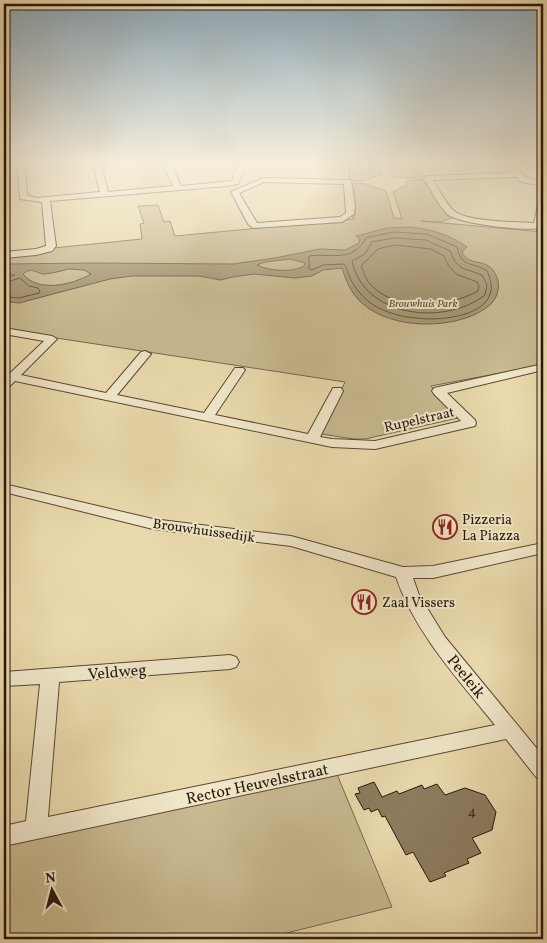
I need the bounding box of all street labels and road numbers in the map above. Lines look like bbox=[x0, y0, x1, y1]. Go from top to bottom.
street label: Rupelstraat bbox=[382, 403, 456, 438]
street label: Brouwhuissedijk bbox=[151, 515, 256, 548]
street label: Peeleik bbox=[441, 651, 490, 704]
street label: Veldweg bbox=[87, 659, 147, 687]
street label: Rector Heuvelsstraat bbox=[184, 759, 331, 811]

